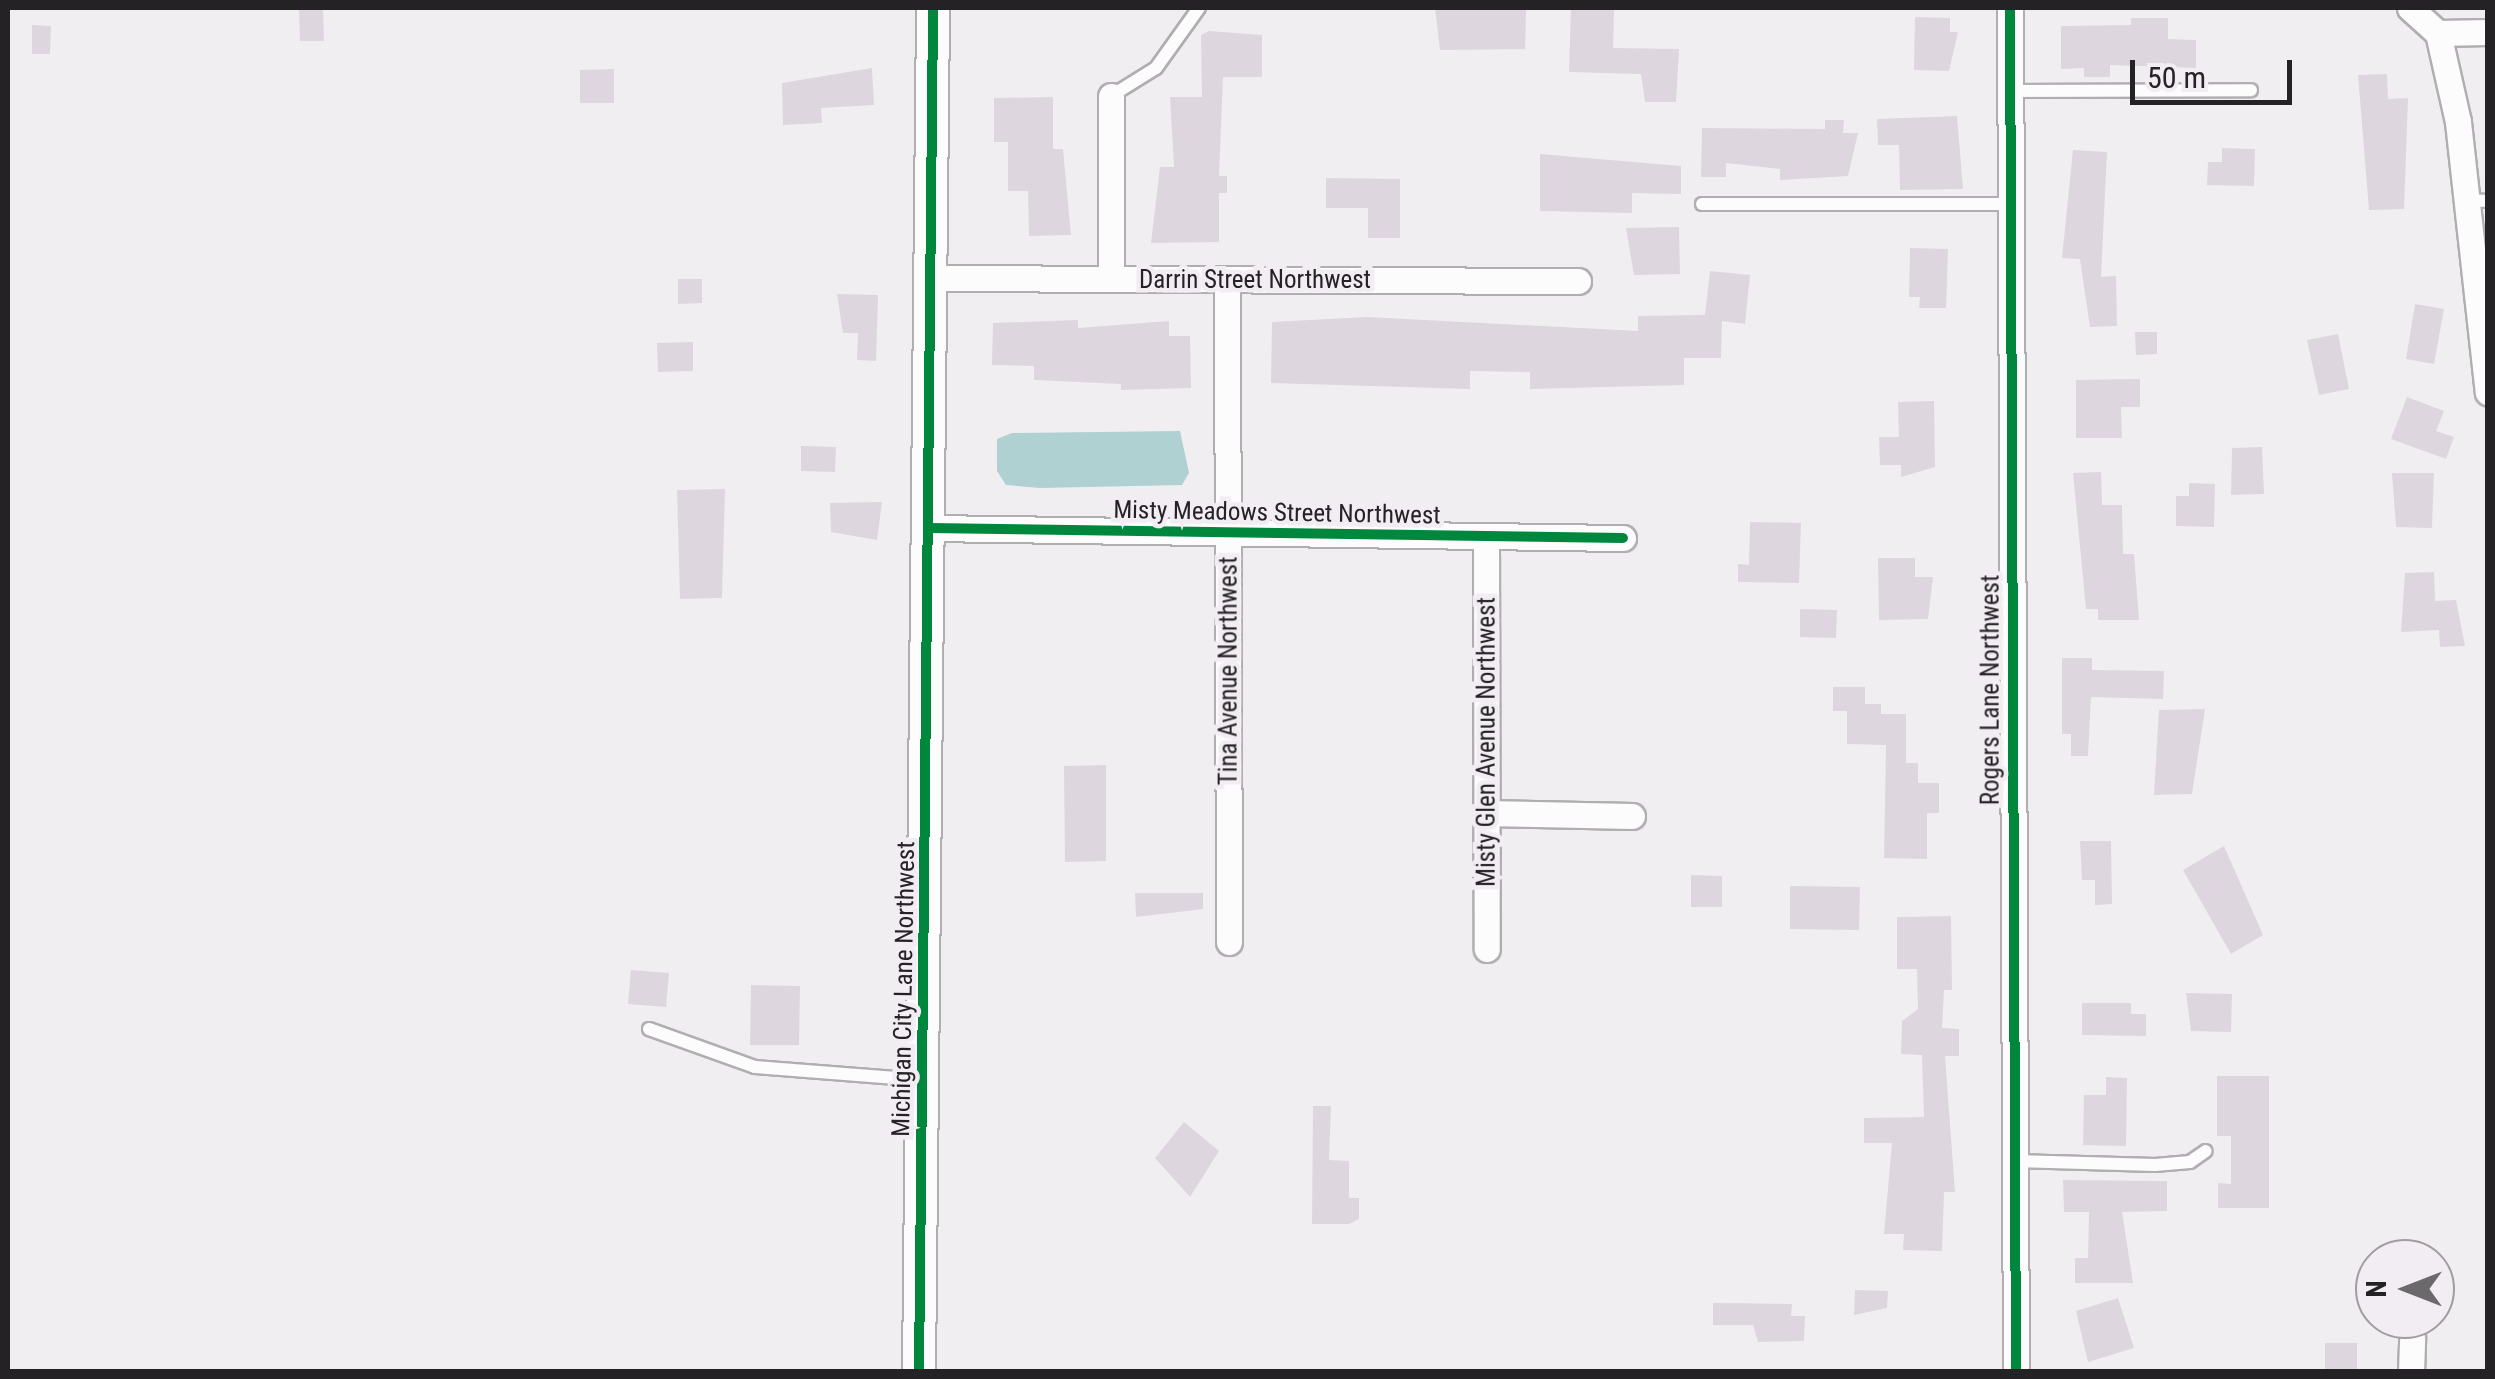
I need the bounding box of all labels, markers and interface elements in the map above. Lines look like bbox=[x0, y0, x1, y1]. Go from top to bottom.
scale bar bbox=[2135, 40, 2298, 102]
text: 50 m bbox=[2147, 60, 2206, 95]
street label: Darrin Street Northwest bbox=[1139, 265, 1371, 295]
street label: Misty Meadows Street Northwest bbox=[1113, 495, 1441, 531]
street label: Tina Avenue Northwest bbox=[1214, 557, 1244, 785]
street label: Rogers Lane Northwest bbox=[1976, 575, 2006, 805]
street label: Misty Glen Avenue Northwest bbox=[1472, 597, 1502, 887]
street label: Michigan City Lane Northwest bbox=[886, 841, 922, 1137]
north arrow bbox=[2355, 1239, 2455, 1339]
text: N bbox=[2360, 1280, 2393, 1298]

